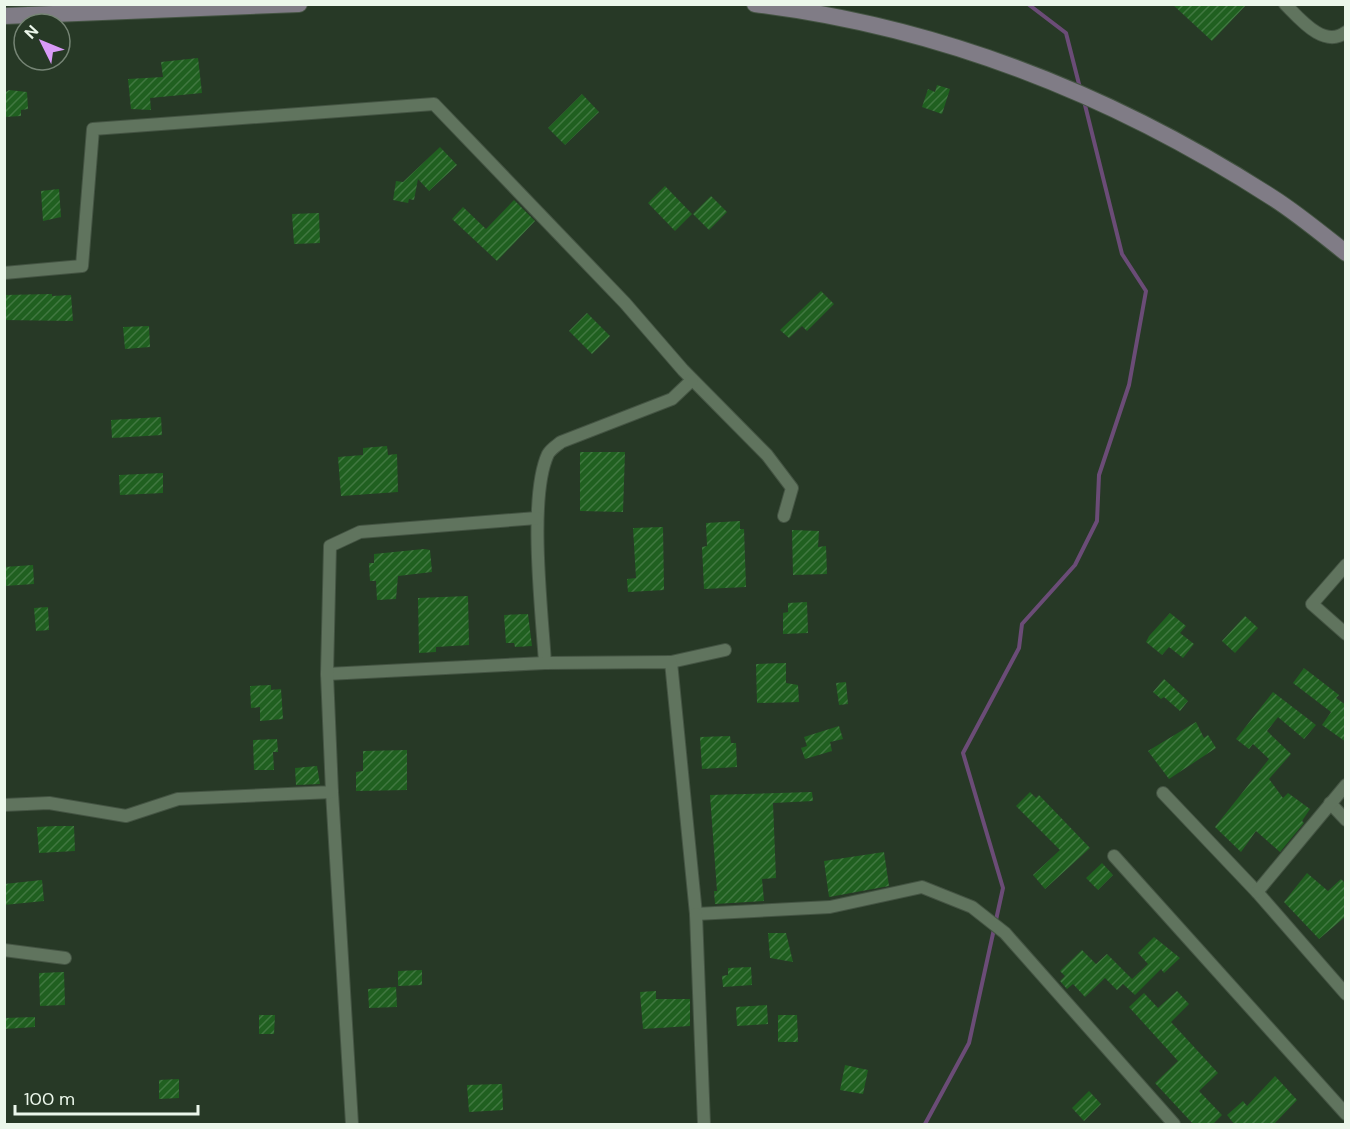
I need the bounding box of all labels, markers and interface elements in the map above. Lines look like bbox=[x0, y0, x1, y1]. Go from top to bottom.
north arrow bbox=[12, 12, 72, 72]
text: N bbox=[20, 21, 43, 44]
scale bar bbox=[15, 1078, 198, 1116]
text: 100 m bbox=[24, 1087, 75, 1111]

